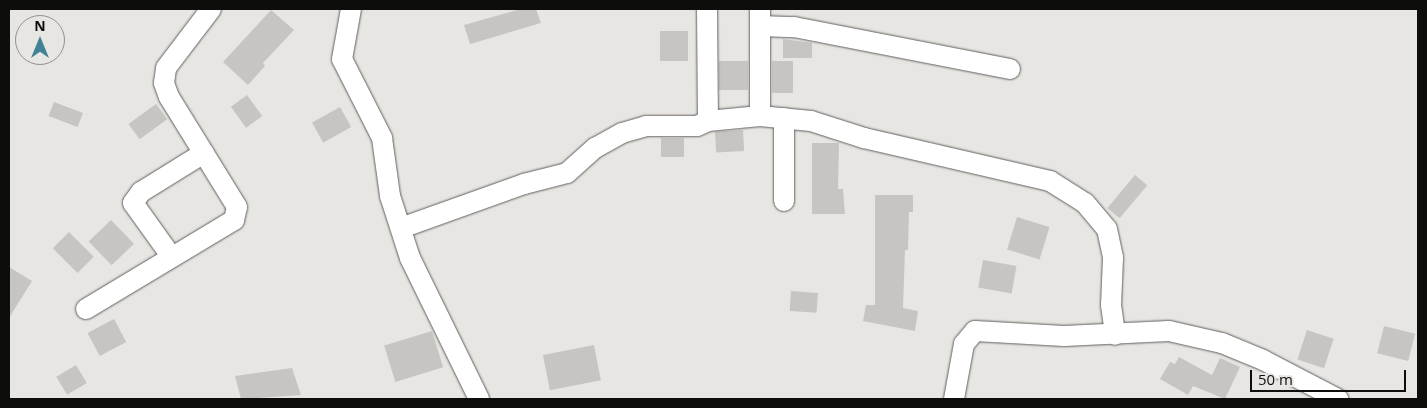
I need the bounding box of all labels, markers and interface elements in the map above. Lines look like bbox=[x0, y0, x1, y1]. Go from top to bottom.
north arrow bbox=[15, 15, 65, 65]
text: N bbox=[34, 16, 46, 35]
scale bar bbox=[1252, 360, 1408, 392]
text: 50 m bbox=[1258, 369, 1293, 389]

